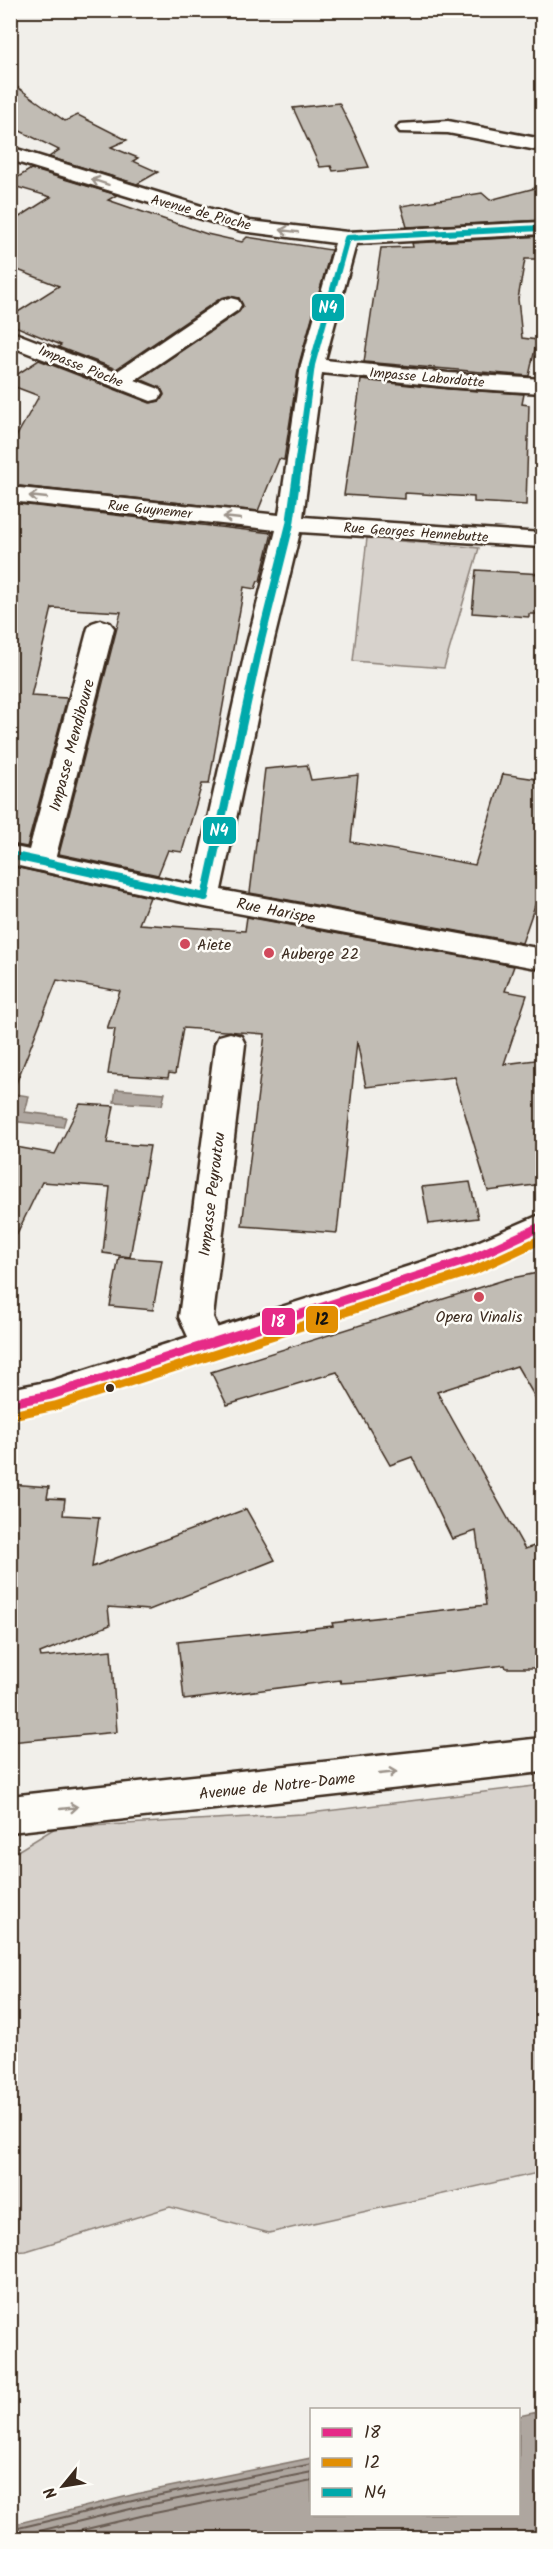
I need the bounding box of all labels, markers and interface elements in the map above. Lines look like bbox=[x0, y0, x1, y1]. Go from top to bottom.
one-way arrow bbox=[91, 176, 110, 187]
street label: Avenue de Pioche bbox=[148, 189, 254, 237]
one-way arrow bbox=[279, 225, 299, 236]
line badge: N4 bbox=[311, 293, 345, 322]
text: N4 bbox=[319, 296, 338, 321]
street label: Impasse Pioche bbox=[35, 340, 127, 394]
street label: Impasse Labordotte bbox=[368, 362, 486, 394]
one-way arrow bbox=[29, 491, 49, 502]
street label: Rue Guynemer bbox=[107, 495, 194, 525]
one-way arrow bbox=[223, 512, 242, 523]
street label: Rue Georges Hennebutte bbox=[343, 517, 490, 549]
street label: Impasse Mendiboure bbox=[43, 676, 102, 814]
line badge: N4 bbox=[202, 816, 237, 845]
text: N4 bbox=[210, 819, 229, 844]
street label: Rue Harispe bbox=[234, 892, 317, 931]
place label: Aiete bbox=[197, 933, 231, 958]
marker: Aiete bbox=[178, 937, 192, 951]
place label: Auberge 22 bbox=[281, 942, 359, 967]
marker: Auberge 22 bbox=[262, 946, 276, 960]
street label: Impasse Peyroutou bbox=[192, 1130, 233, 1258]
marker: Opera Vinalis bbox=[472, 1290, 486, 1304]
line badge: 12 bbox=[305, 1305, 339, 1334]
place label: Opera Vinalis bbox=[436, 1305, 523, 1330]
line badge: 18 bbox=[261, 1307, 296, 1336]
text: 12 bbox=[315, 1308, 329, 1333]
text: 18 bbox=[271, 1310, 286, 1335]
unlabelled marker bbox=[104, 1382, 116, 1394]
street label: Avenue de Notre-Dame bbox=[198, 1766, 357, 1807]
one-way arrow bbox=[377, 1767, 397, 1778]
one-way arrow bbox=[58, 1802, 78, 1813]
legend bbox=[310, 2408, 520, 2516]
text: 18 bbox=[364, 2419, 381, 2448]
text: 12 bbox=[364, 2449, 380, 2478]
north arrow bbox=[33, 2456, 93, 2516]
text: N4 bbox=[364, 2479, 386, 2508]
text: N bbox=[38, 2482, 65, 2503]

